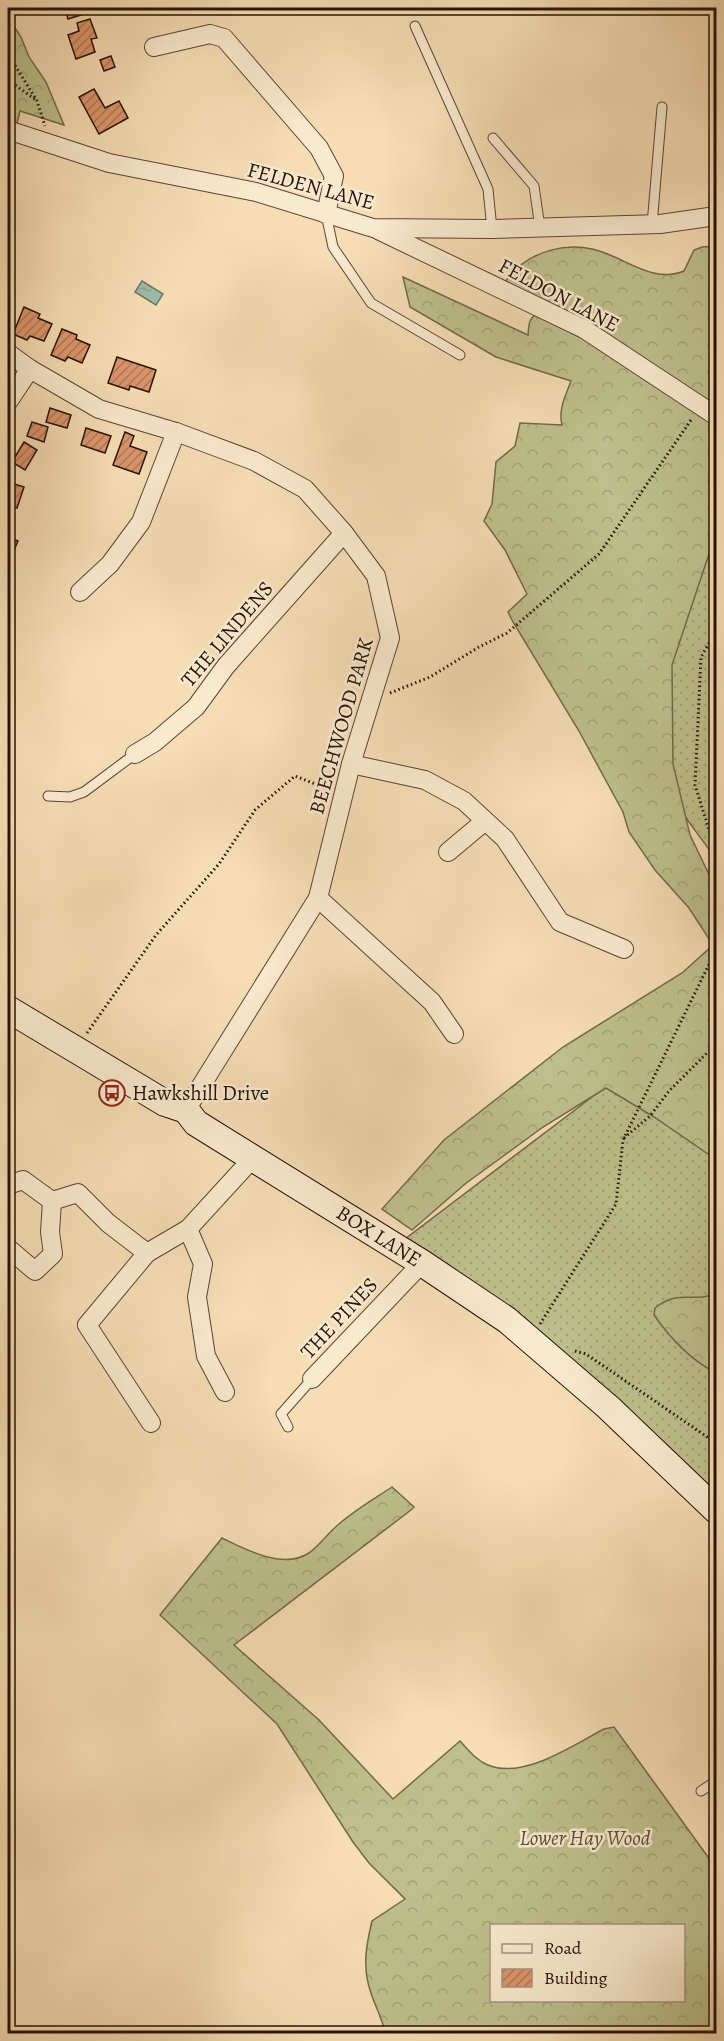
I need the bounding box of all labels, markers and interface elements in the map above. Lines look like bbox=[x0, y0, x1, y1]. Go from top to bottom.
street label: FELDEN LANE bbox=[244, 156, 378, 216]
street label: FELDON LANE bbox=[494, 251, 624, 339]
street label: THE LINDENS bbox=[174, 575, 280, 693]
street label: BEECHWOOD PARK bbox=[302, 635, 380, 817]
bus stop icon: Hawkshill Drive bbox=[97, 1078, 127, 1108]
place label: Hawkshill Drive bbox=[132, 1079, 269, 1107]
street label: BOX LANE bbox=[331, 1199, 427, 1273]
street label: THE PINES bbox=[294, 1271, 384, 1365]
park label: Lower Hay Wood bbox=[519, 1824, 651, 1852]
legend bbox=[490, 1924, 685, 2002]
text: Road bbox=[544, 1936, 582, 1960]
text: Building bbox=[544, 1966, 608, 1990]

